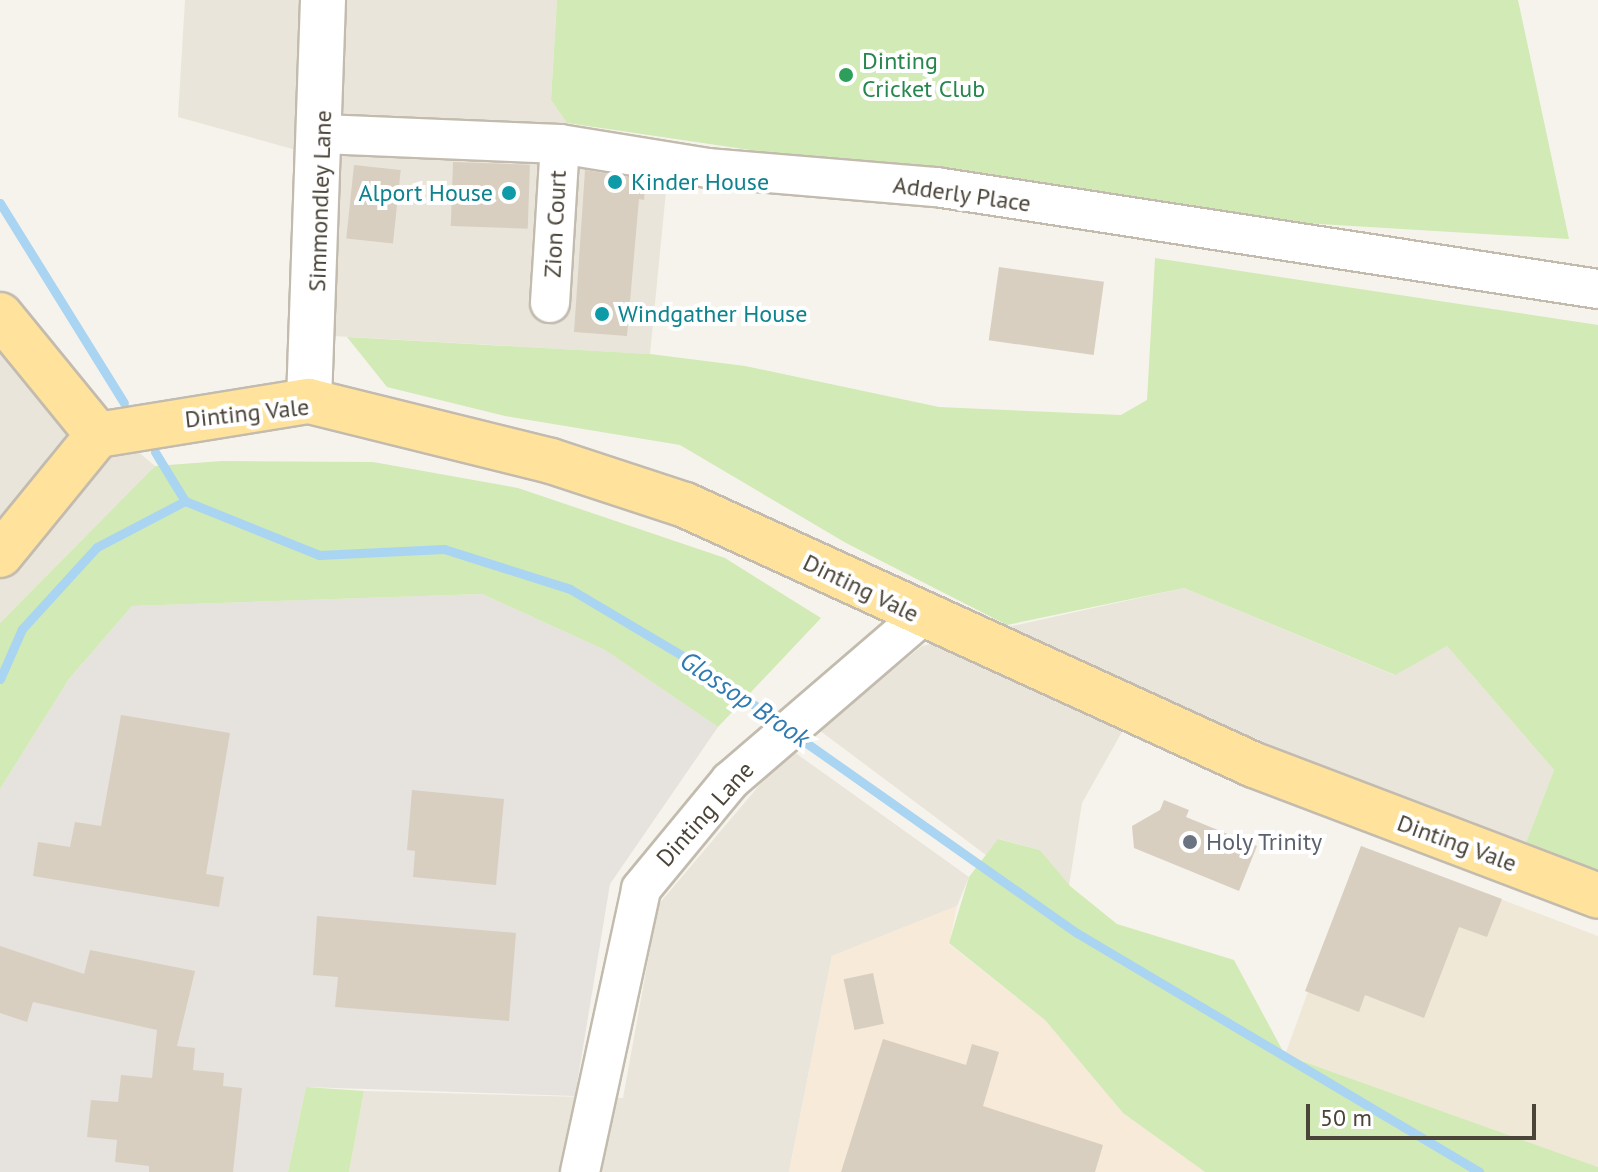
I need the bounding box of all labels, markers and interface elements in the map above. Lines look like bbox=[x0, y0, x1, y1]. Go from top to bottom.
place label: Dinting Cricket Club bbox=[862, 47, 985, 103]
marker: Dinting Cricket Club bbox=[837, 66, 855, 84]
street label: Simmondley Lane bbox=[302, 109, 338, 293]
place label: Kinder House bbox=[631, 168, 769, 196]
street label: Zion Court bbox=[538, 170, 572, 278]
street label: Adderly Place bbox=[891, 170, 1033, 218]
marker: Kinder House bbox=[606, 173, 624, 191]
place label: Alport House bbox=[358, 179, 493, 207]
marker: Alport House bbox=[500, 184, 518, 202]
place label: Windgather House bbox=[618, 300, 807, 328]
marker: Windgather House bbox=[593, 305, 611, 323]
street label: Dinting Vale bbox=[183, 392, 311, 434]
street label: Dinting Vale bbox=[798, 547, 924, 629]
water label: Glossop Brook bbox=[674, 644, 816, 754]
street label: Dinting Lane bbox=[650, 756, 760, 872]
street label: Dinting Vale bbox=[1393, 808, 1521, 878]
place label: Holy Trinity bbox=[1206, 828, 1324, 856]
marker: Holy Trinity bbox=[1181, 833, 1199, 851]
scale bar bbox=[1310, 1088, 1540, 1138]
text: 50 m bbox=[1320, 1102, 1372, 1133]

